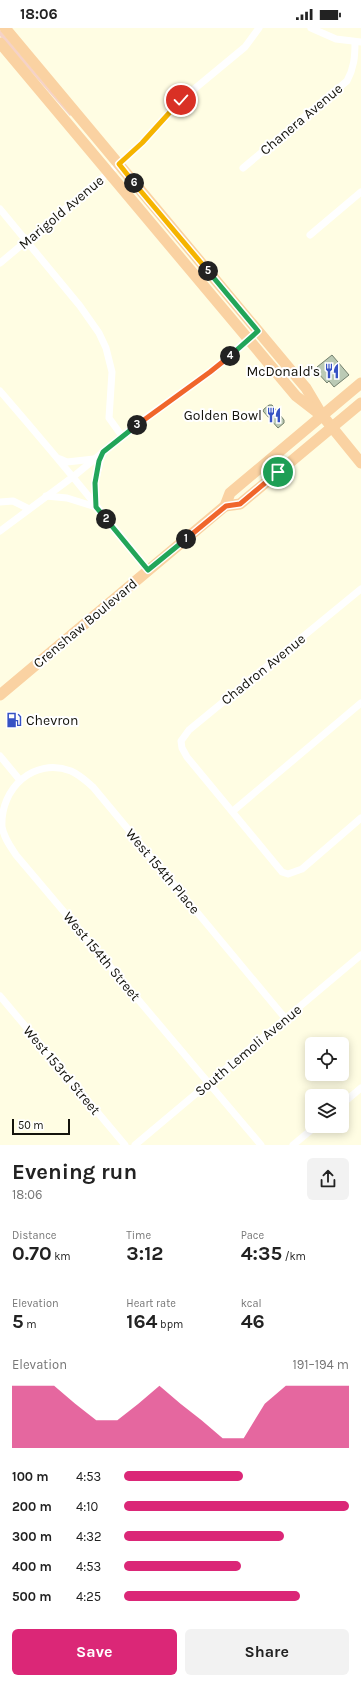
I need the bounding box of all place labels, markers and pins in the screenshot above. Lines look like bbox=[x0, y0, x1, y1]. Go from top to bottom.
pin bbox=[164, 83, 198, 117]
pin: 6 bbox=[124, 173, 144, 193]
pin: 5 bbox=[198, 261, 218, 281]
pin: 4 bbox=[220, 346, 240, 366]
restaurant icon: McDonald's bbox=[323, 362, 341, 380]
place label: McDonald's bbox=[246, 363, 320, 380]
restaurant icon: Golden Bowl bbox=[265, 406, 283, 424]
place label: Golden Bowl bbox=[184, 407, 262, 424]
pin: 3 bbox=[127, 415, 147, 435]
pin bbox=[261, 455, 295, 489]
pin: 2 bbox=[96, 509, 116, 529]
pin: 1 bbox=[176, 529, 196, 549]
fuel station icon: Chevron bbox=[5, 711, 23, 729]
place label: Chevron bbox=[26, 712, 78, 729]

